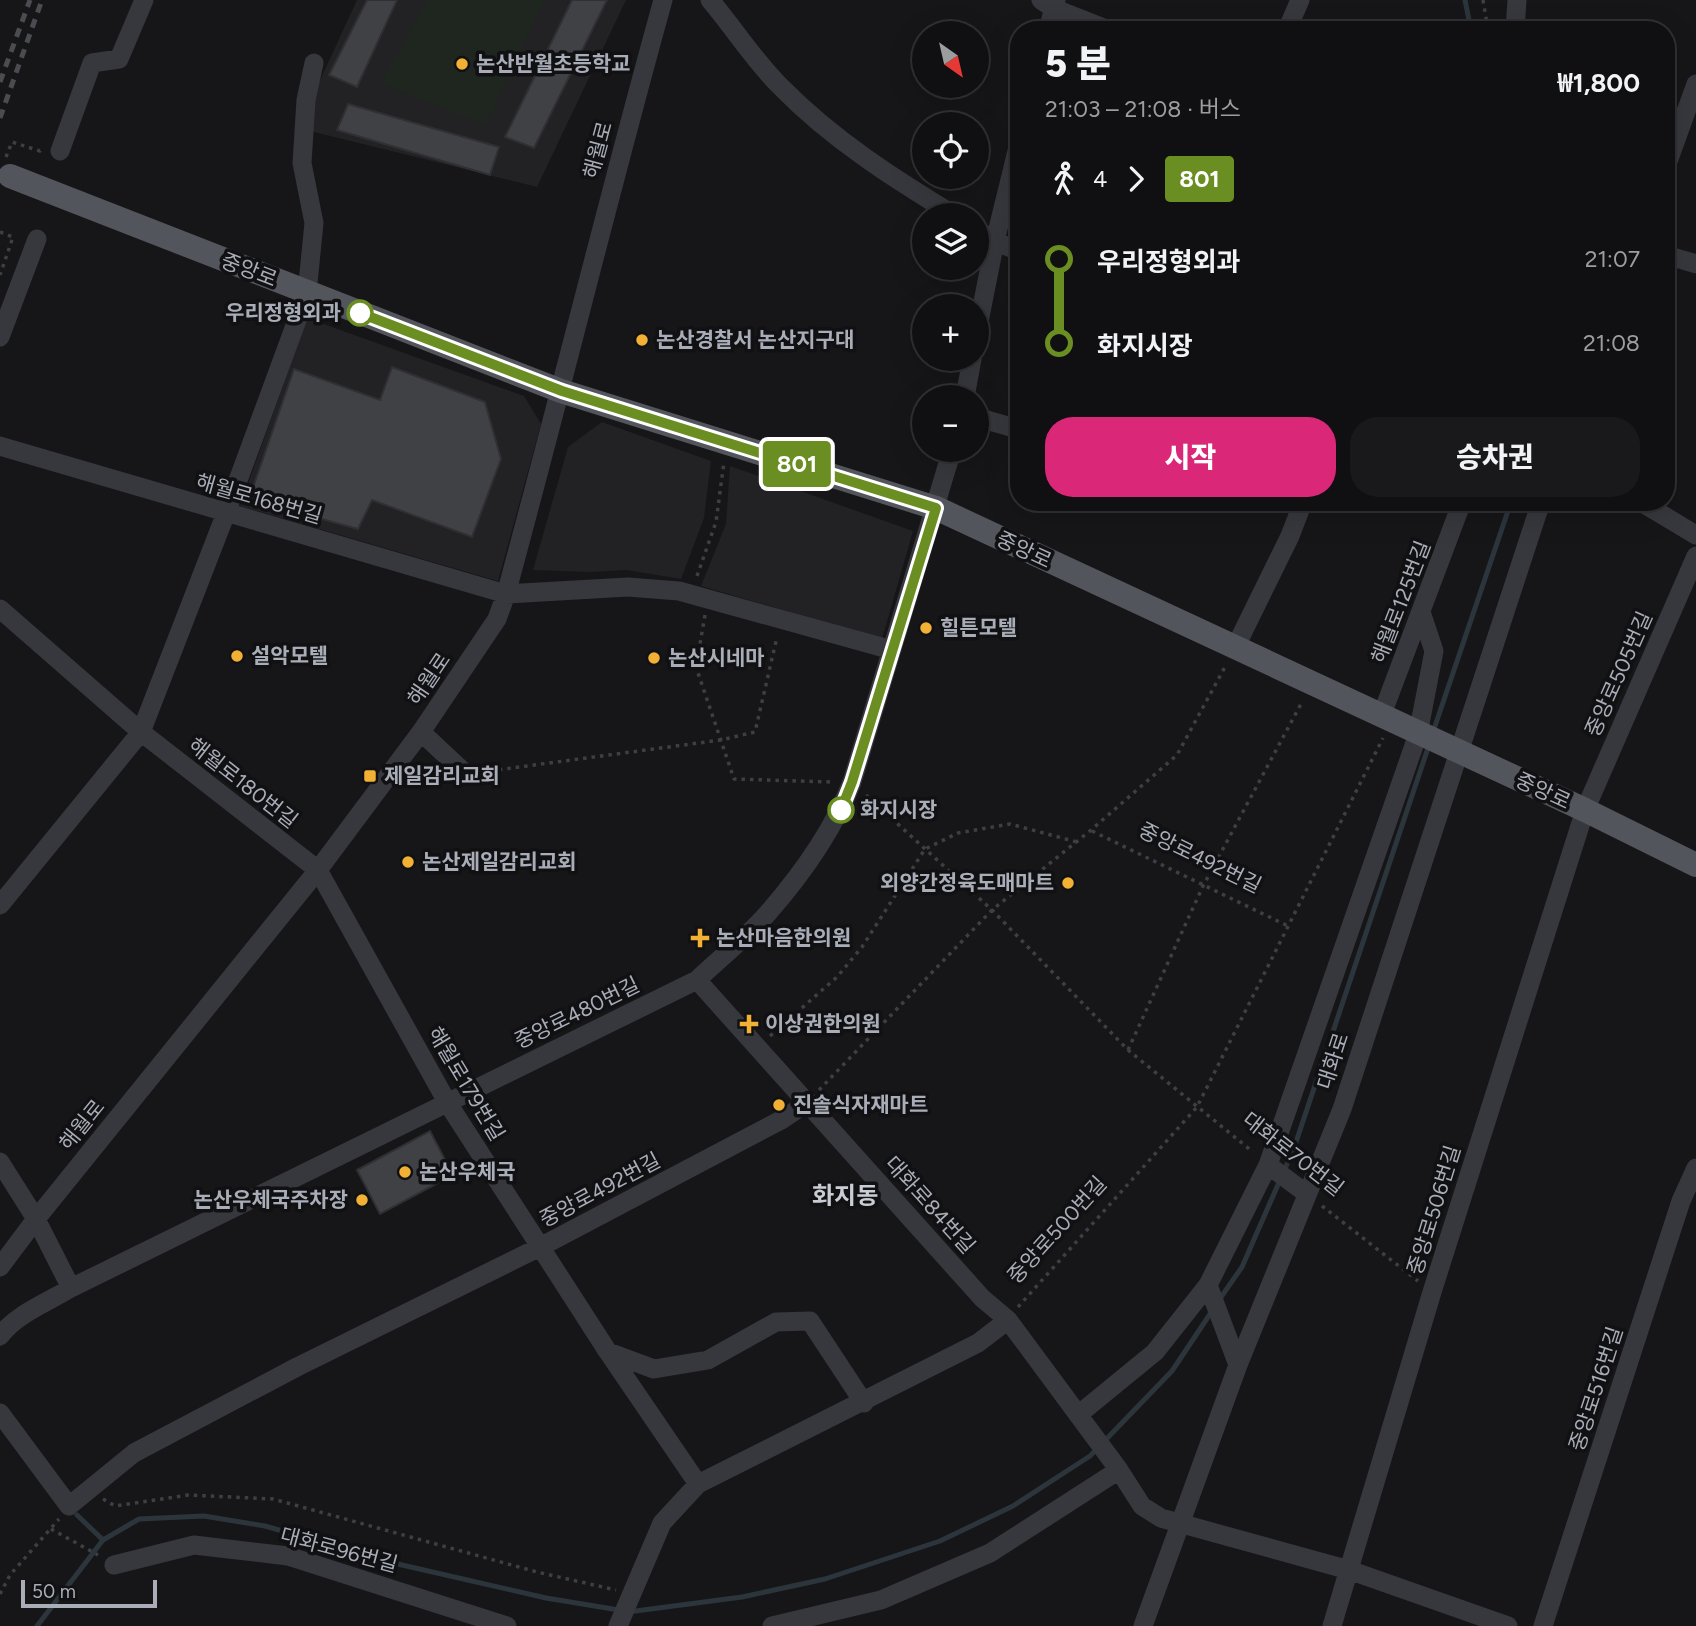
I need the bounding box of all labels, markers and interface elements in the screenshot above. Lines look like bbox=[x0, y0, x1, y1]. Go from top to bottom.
north arrow bbox=[912, 21, 989, 98]
map controls bbox=[912, 21, 989, 462]
text: 5 분 bbox=[1045, 41, 1111, 87]
place label: 논산반월초등학교 bbox=[476, 51, 631, 76]
marker: 논산반월초등학교 bbox=[454, 56, 470, 72]
text: ₩1,800 bbox=[1557, 67, 1640, 99]
text: 21:03 – 21:08 · 버스 bbox=[1045, 95, 1241, 123]
button: locate bbox=[912, 112, 989, 189]
street label: 해월로 bbox=[578, 119, 617, 181]
icon: walk bbox=[1045, 160, 1083, 198]
icon: forward bbox=[1117, 160, 1155, 198]
text: 801 bbox=[1179, 164, 1220, 193]
text: 4 bbox=[1093, 165, 1107, 193]
button: layers bbox=[912, 203, 989, 280]
text: 21:07 bbox=[1585, 245, 1640, 273]
text: 우리정형외과 bbox=[1097, 246, 1241, 278]
street label: 중앙로 bbox=[218, 247, 281, 292]
button: + bbox=[912, 294, 989, 371]
place label: 우리정형외과 bbox=[225, 300, 341, 325]
marker: 우리정형외과 bbox=[347, 300, 373, 326]
place label: 논산경찰서 논산지구대 bbox=[656, 327, 854, 352]
text: 21:08 bbox=[1583, 329, 1640, 357]
text: 화지시장 bbox=[1097, 330, 1193, 362]
marker: 논산경찰서 논산지구대 bbox=[634, 332, 650, 348]
button: − bbox=[912, 385, 989, 462]
button: 시작 bbox=[1045, 417, 1336, 497]
button: 승차권 bbox=[1350, 417, 1640, 497]
line badge: 801 bbox=[757, 441, 837, 487]
text: 801 bbox=[777, 449, 817, 478]
street label: 해월로168번길 bbox=[193, 469, 325, 528]
street label: 중앙로 bbox=[993, 526, 1056, 573]
street label: 해월로125번길 bbox=[1366, 537, 1435, 667]
street label: 중앙로505번길 bbox=[1580, 607, 1657, 740]
place label: 힐튼모텔 bbox=[940, 615, 1017, 640]
marker: 힐튼모텔 bbox=[918, 620, 934, 636]
place label: 설악모텔 bbox=[251, 643, 328, 668]
place label: 논산시네마 bbox=[668, 645, 765, 670]
marker: 설악모텔 bbox=[229, 648, 245, 664]
street label: 해월로 bbox=[402, 648, 455, 710]
marker: 논산시네마 bbox=[646, 650, 662, 666]
street label: 해월로180번길 bbox=[184, 732, 303, 833]
place label: 제일감리교회 bbox=[384, 763, 500, 788]
street label: 중앙로 bbox=[1512, 767, 1575, 814]
marker: 제일감리교회 bbox=[362, 768, 378, 784]
marker: 화지시장 bbox=[828, 797, 854, 823]
place label: 화지시장 bbox=[860, 797, 937, 822]
street label: 중앙로492번길 bbox=[1135, 817, 1266, 898]
place label: 논산제일감리교회 bbox=[422, 849, 577, 874]
marker: 논산제일감리교회 bbox=[400, 854, 416, 870]
place label: 외양간정육도매마트 bbox=[880, 870, 1054, 895]
marker: 외양간정육도매마트 bbox=[1060, 875, 1076, 891]
place label: 논산마음한의원 bbox=[716, 925, 851, 950]
marker: 논산마음한의원 bbox=[690, 928, 710, 948]
street label: 중앙로480번길 bbox=[510, 972, 643, 1054]
place label: 이상권한의원 bbox=[765, 1011, 881, 1036]
marker: 이상권한의원 bbox=[739, 1014, 759, 1034]
street label: 해월로179번길 bbox=[423, 1022, 510, 1145]
street label: 대화로 bbox=[1312, 1029, 1353, 1092]
place label: 진솔식자재마트 bbox=[793, 1092, 928, 1117]
street label: 해월로 bbox=[54, 1094, 110, 1155]
marker: 진솔식자재마트 bbox=[771, 1097, 787, 1113]
street label: 대화로70번길 bbox=[1238, 1106, 1349, 1201]
street label: 중앙로506번길 bbox=[1402, 1142, 1465, 1278]
street label: 중앙로492번길 bbox=[535, 1147, 664, 1232]
street label: 대화로84번길 bbox=[880, 1151, 981, 1259]
place label: 논산우체국 bbox=[419, 1159, 516, 1184]
marker: 논산우체국 bbox=[397, 1164, 413, 1180]
street label: 중앙로500번길 bbox=[1002, 1171, 1111, 1288]
district label: 화지동 bbox=[812, 1181, 878, 1210]
place label: 논산우체국주차장 bbox=[193, 1187, 348, 1212]
marker: 논산우체국주차장 bbox=[354, 1192, 370, 1208]
street label: 중앙로516번길 bbox=[1564, 1324, 1627, 1454]
street label: 대화로96번길 bbox=[278, 1522, 401, 1577]
scale bar bbox=[21, 1577, 158, 1609]
text: 50 m bbox=[32, 1580, 76, 1603]

